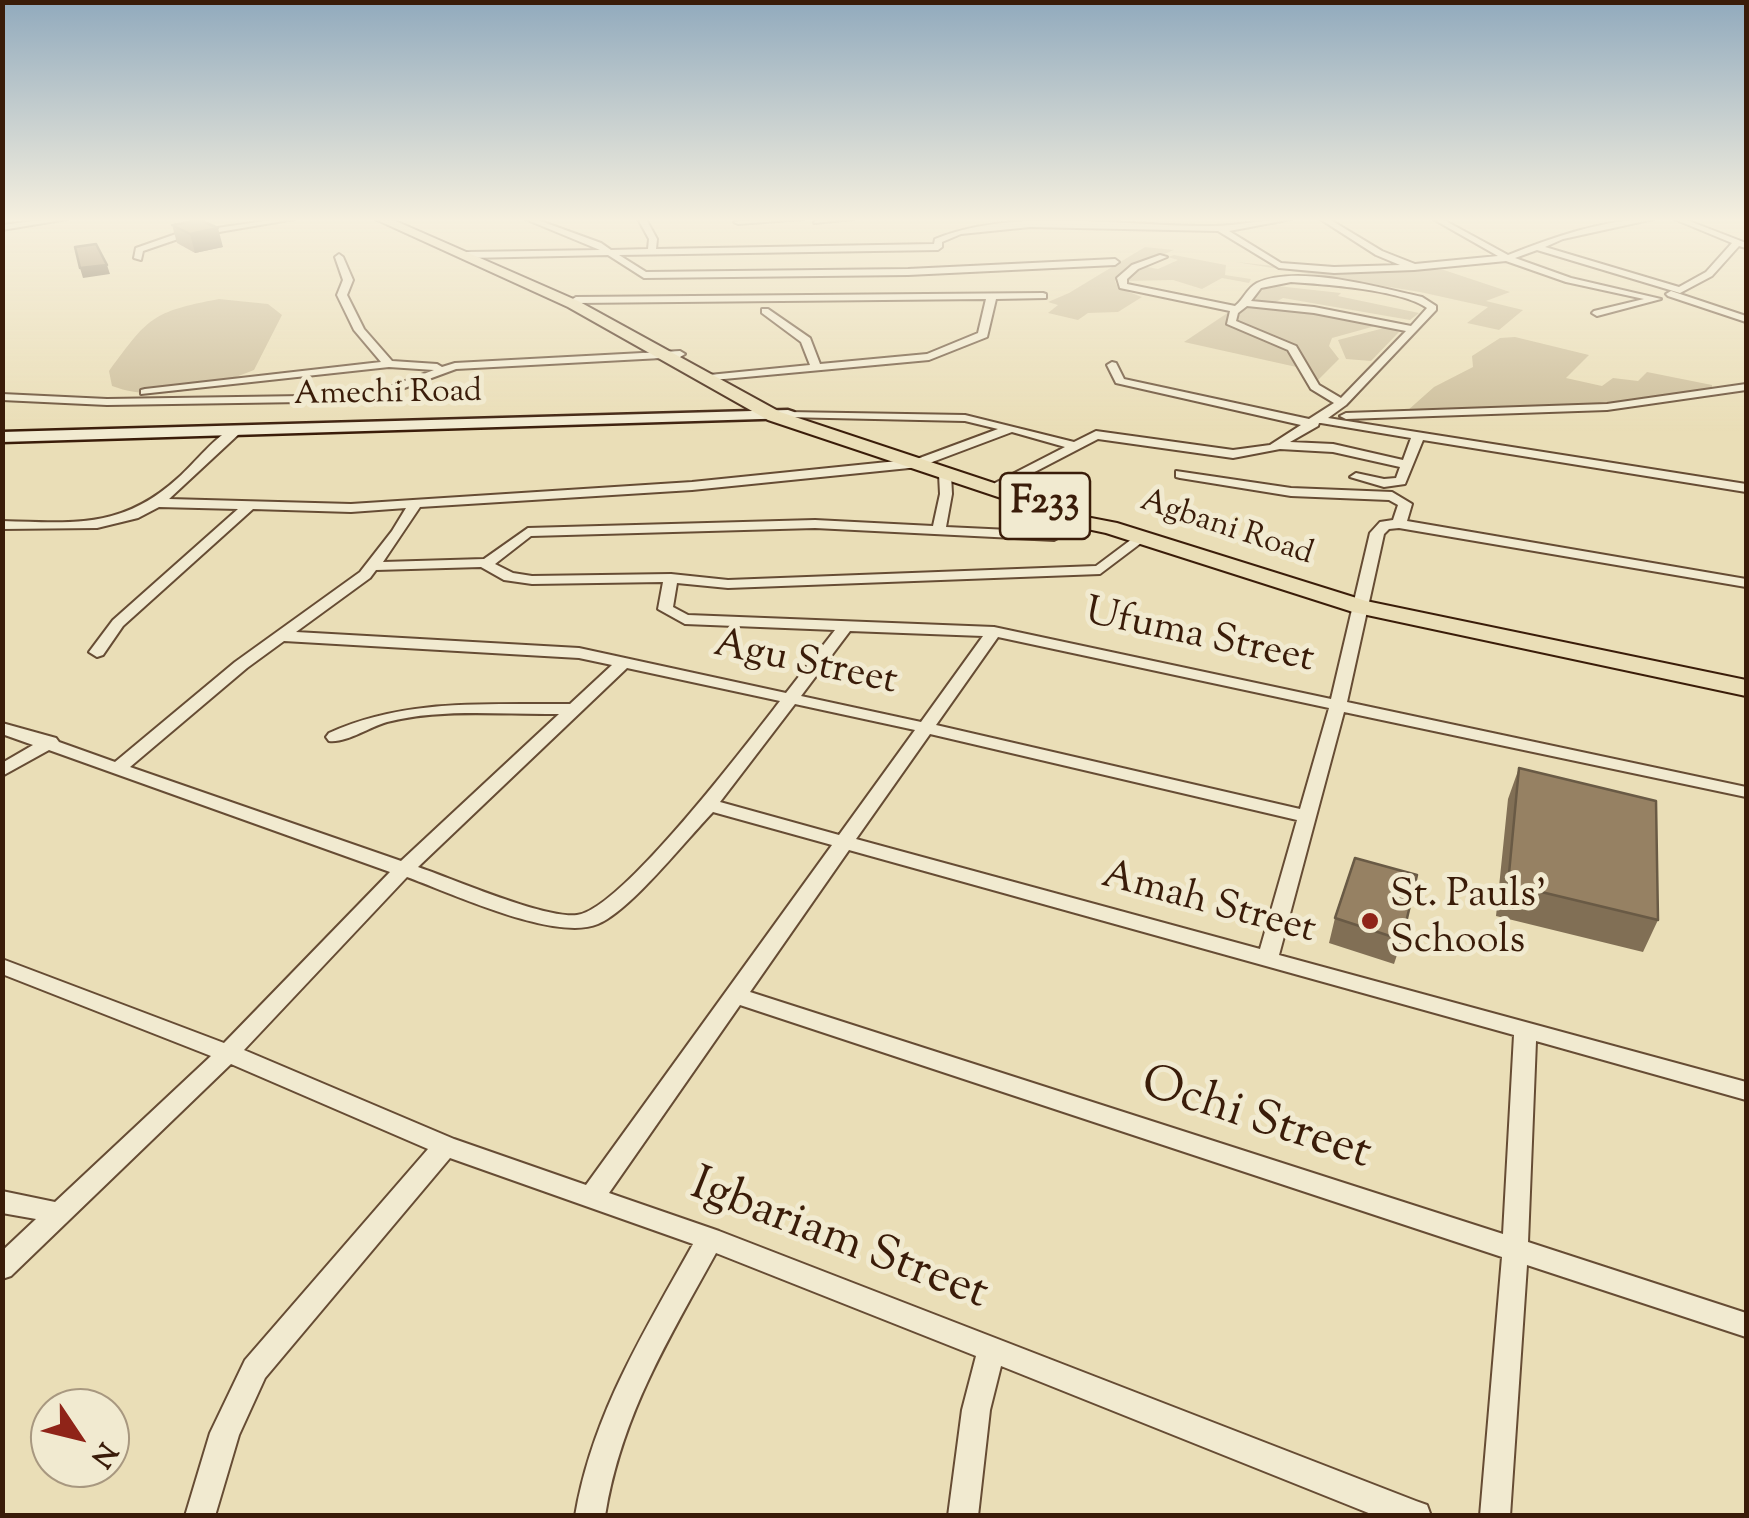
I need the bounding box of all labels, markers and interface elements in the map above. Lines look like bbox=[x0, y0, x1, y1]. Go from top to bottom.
street label: Amechi Road bbox=[294, 375, 482, 417]
road number: F233 bbox=[1000, 473, 1090, 539]
street label: Agbani Road bbox=[1135, 484, 1317, 576]
street label: Ufuma Street bbox=[1080, 591, 1318, 687]
street label: Agu Street bbox=[709, 623, 901, 709]
street label: Amah Street bbox=[1096, 854, 1320, 958]
place label: St. Pauls' Schools bbox=[1390, 874, 1546, 968]
marker: St. Pauls' Schools bbox=[1359, 910, 1381, 932]
street label: Ochi Street bbox=[1133, 1058, 1377, 1186]
street label: Igbariam Street bbox=[681, 1160, 995, 1326]
north arrow bbox=[30, 1388, 130, 1488]
text: N bbox=[80, 1433, 126, 1475]

